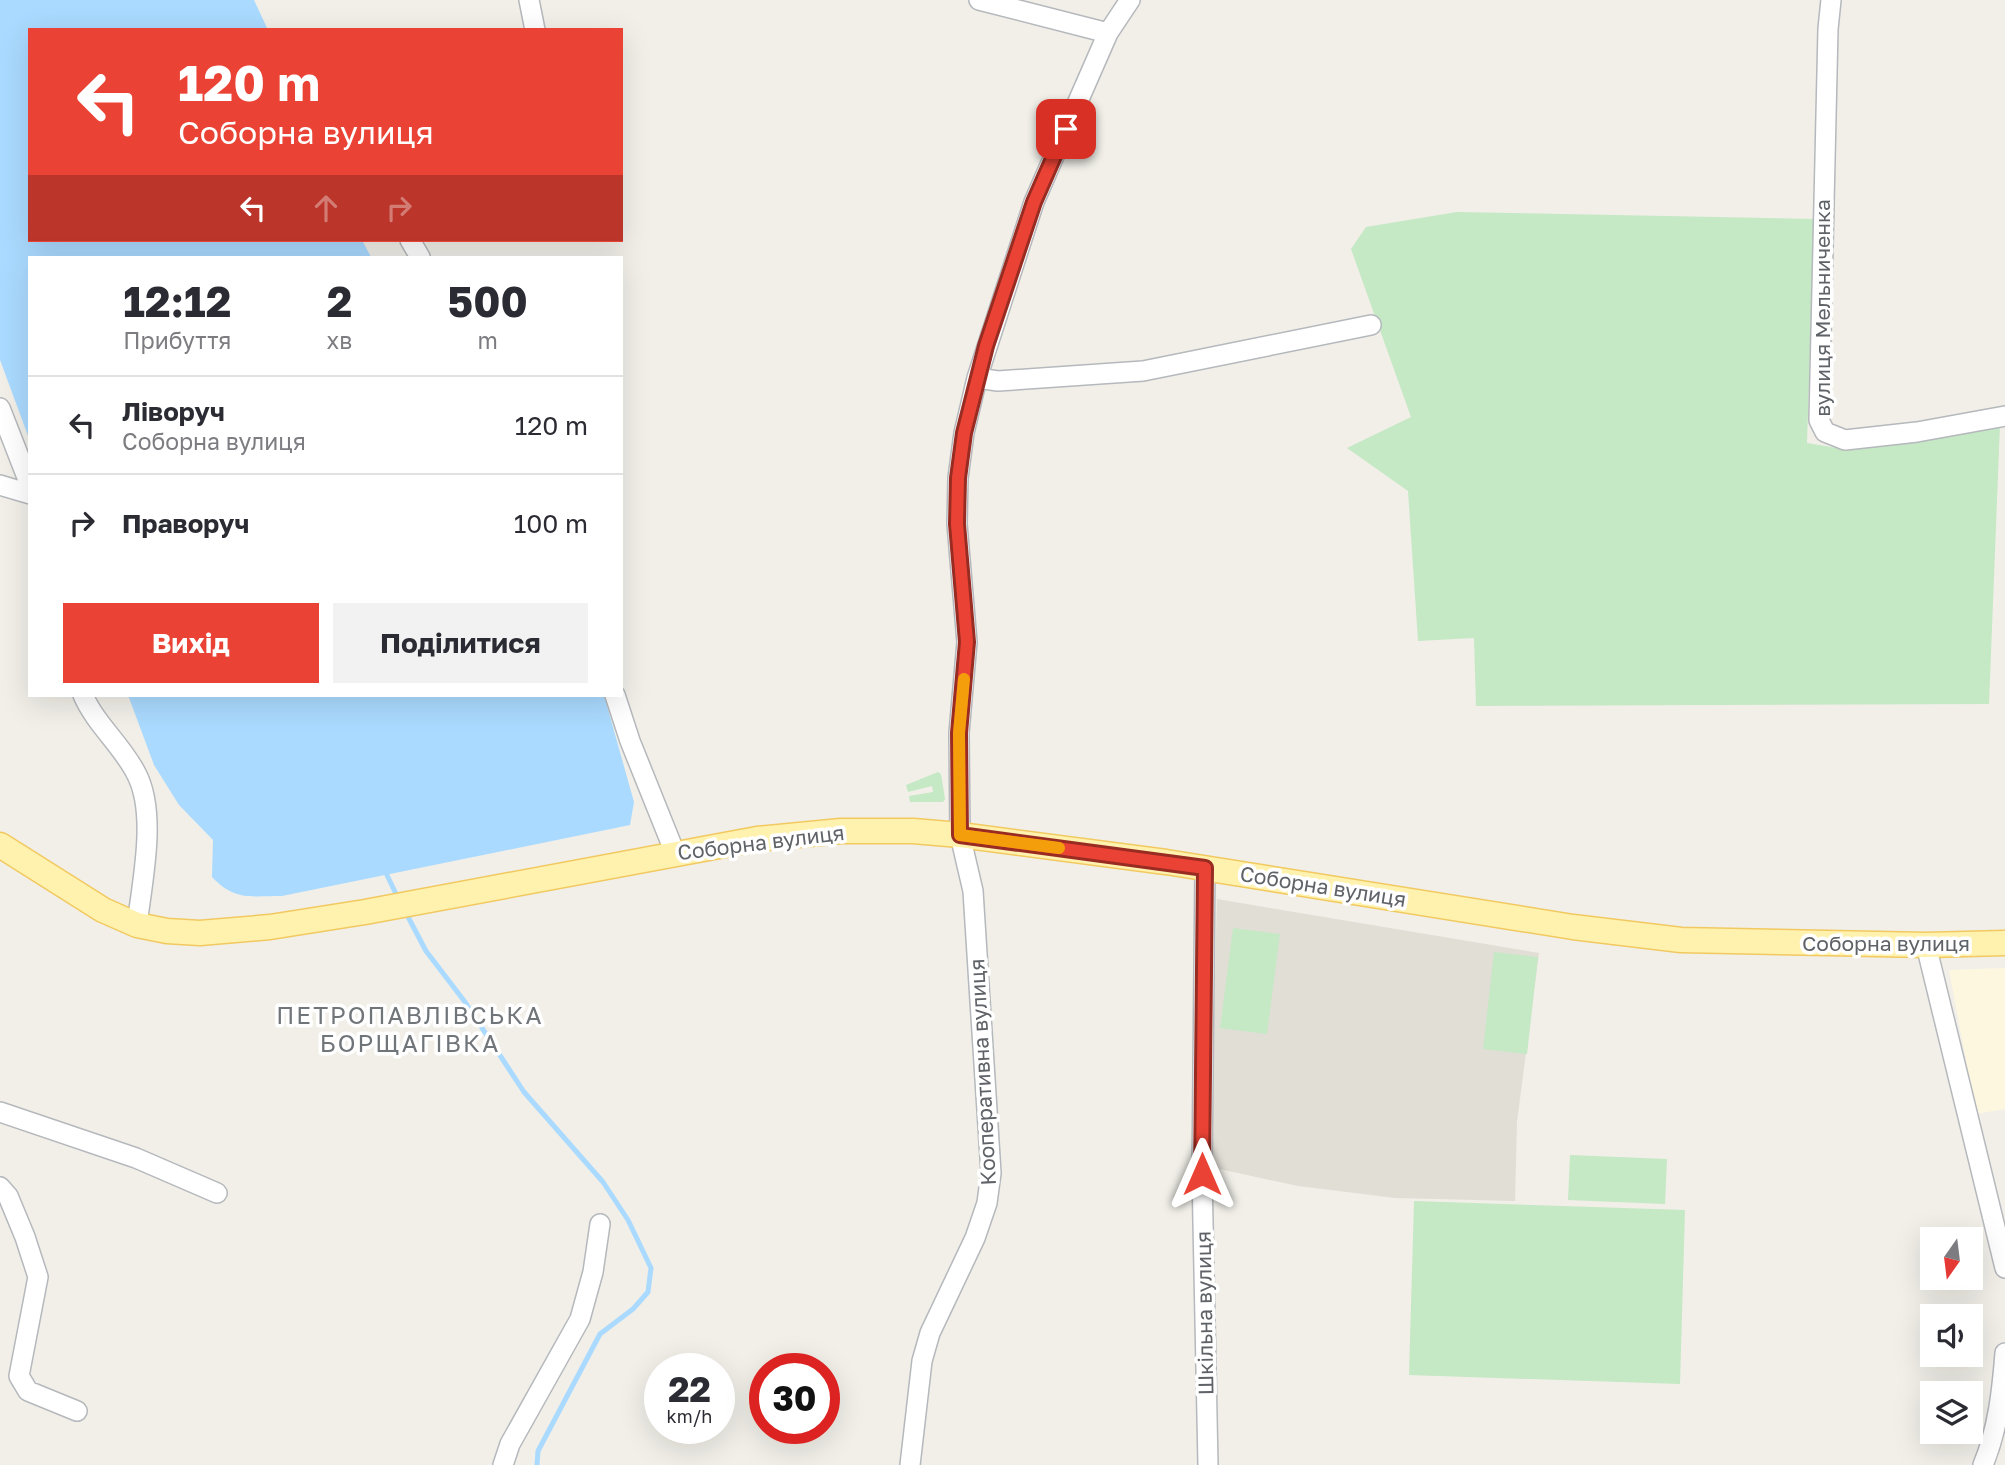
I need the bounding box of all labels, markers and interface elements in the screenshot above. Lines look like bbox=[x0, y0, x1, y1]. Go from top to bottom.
text: 120 m bbox=[178, 53, 320, 112]
icon: left bbox=[63, 56, 154, 147]
pin bbox=[1036, 99, 1096, 159]
icon: arrive bbox=[1047, 110, 1085, 148]
text: Соборна вулиця bbox=[178, 113, 434, 151]
icon: left bbox=[234, 189, 272, 227]
icon: ahead bbox=[307, 189, 345, 227]
icon: right bbox=[380, 189, 418, 227]
street label: вулиця Мельниченка bbox=[1809, 199, 1835, 417]
text: 12:12 bbox=[123, 276, 231, 326]
text: 2 bbox=[327, 276, 352, 326]
text: 500 bbox=[448, 276, 528, 326]
text: Прибуття bbox=[123, 326, 231, 354]
text: хв bbox=[327, 326, 352, 354]
text: m bbox=[477, 326, 498, 354]
text: Ліворуч bbox=[122, 396, 225, 427]
icon: left bbox=[63, 406, 101, 444]
text: 120 m bbox=[515, 410, 588, 441]
text: Соборна вулиця bbox=[122, 427, 306, 455]
icon: right bbox=[63, 504, 101, 542]
text: Праворуч bbox=[122, 508, 250, 539]
text: 100 m bbox=[514, 508, 588, 539]
button: Вихід bbox=[63, 603, 319, 683]
button: Поділитися bbox=[333, 603, 588, 683]
street label: Соборна вулиця bbox=[676, 819, 846, 865]
street label: Соборна вулиця bbox=[1238, 860, 1408, 912]
street label: Соборна вулиця bbox=[1802, 930, 1970, 956]
street label: Кооперативна вулиця bbox=[963, 958, 1001, 1186]
district label: ПЕТРОПАВЛІВСЬКА БОРЩАГІВКА bbox=[276, 1000, 544, 1057]
position arrow bbox=[1165, 1137, 1239, 1211]
north arrow bbox=[1920, 1227, 1983, 1290]
map controls bbox=[1920, 1227, 1983, 1444]
street label: Шкільна вулиця bbox=[1190, 1231, 1218, 1395]
button: sound bbox=[1920, 1304, 1983, 1367]
speed limit sign: 30 bbox=[749, 1353, 840, 1444]
text: 22 bbox=[668, 1368, 711, 1410]
button: layers bbox=[1920, 1381, 1983, 1444]
text: km/h bbox=[667, 1405, 712, 1427]

